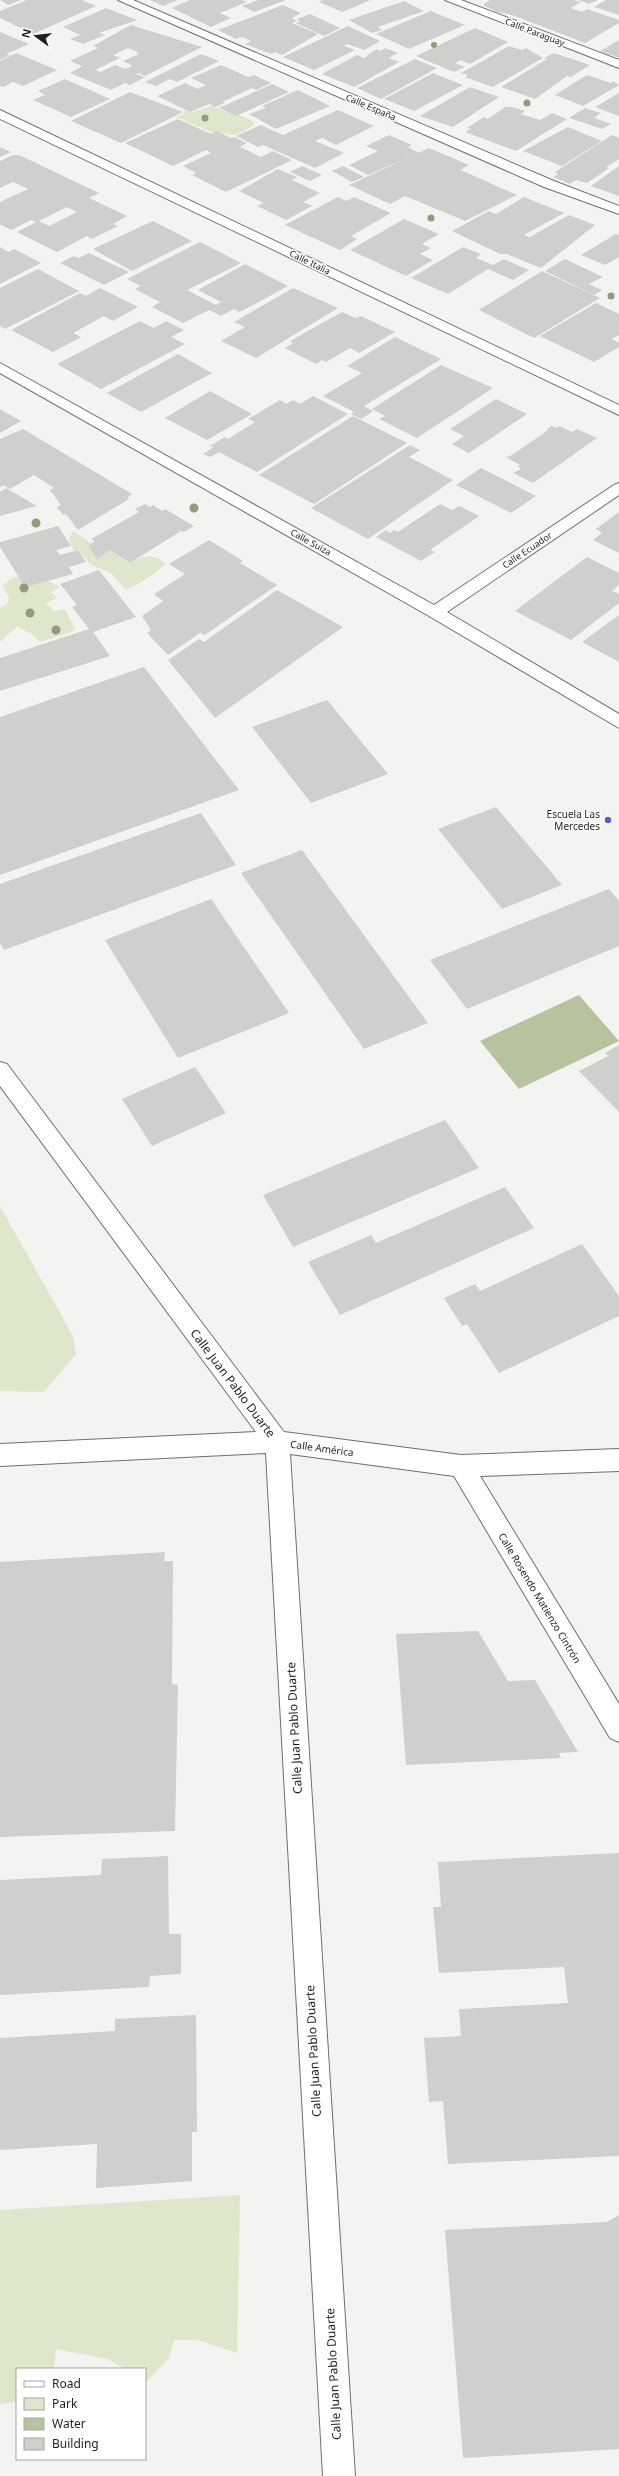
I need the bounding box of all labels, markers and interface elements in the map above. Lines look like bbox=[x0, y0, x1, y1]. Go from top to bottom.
street label: Calle Paraguay bbox=[503, 15, 567, 49]
north arrow bbox=[16, 16, 56, 56]
text: N bbox=[17, 27, 34, 40]
street label: Calle España bbox=[344, 91, 398, 123]
street label: Calle Italia bbox=[287, 247, 333, 277]
street label: Calle Suiza bbox=[288, 525, 334, 559]
street label: Calle Ecuador bbox=[500, 528, 555, 571]
place label: Escuela Las Mercedes bbox=[547, 807, 600, 833]
marker: Escuela Las Mercedes bbox=[603, 815, 613, 825]
street label: Calle Juan Pablo Duarte bbox=[186, 1325, 280, 1441]
street label: Calle América bbox=[289, 1437, 355, 1459]
street label: Calle Rosendo Matienzo Cintrón bbox=[495, 1530, 585, 1666]
street label: Calle Juan Pablo Duarte bbox=[282, 1661, 306, 1794]
street label: Calle Juan Pablo Duarte bbox=[301, 1984, 325, 2117]
street label: Calle Juan Pablo Duarte bbox=[321, 2307, 345, 2440]
legend bbox=[16, 2368, 146, 2460]
text: Road bbox=[52, 2375, 81, 2392]
text: Park bbox=[52, 2395, 78, 2412]
text: Water bbox=[52, 2415, 86, 2432]
text: Building bbox=[52, 2435, 99, 2452]

